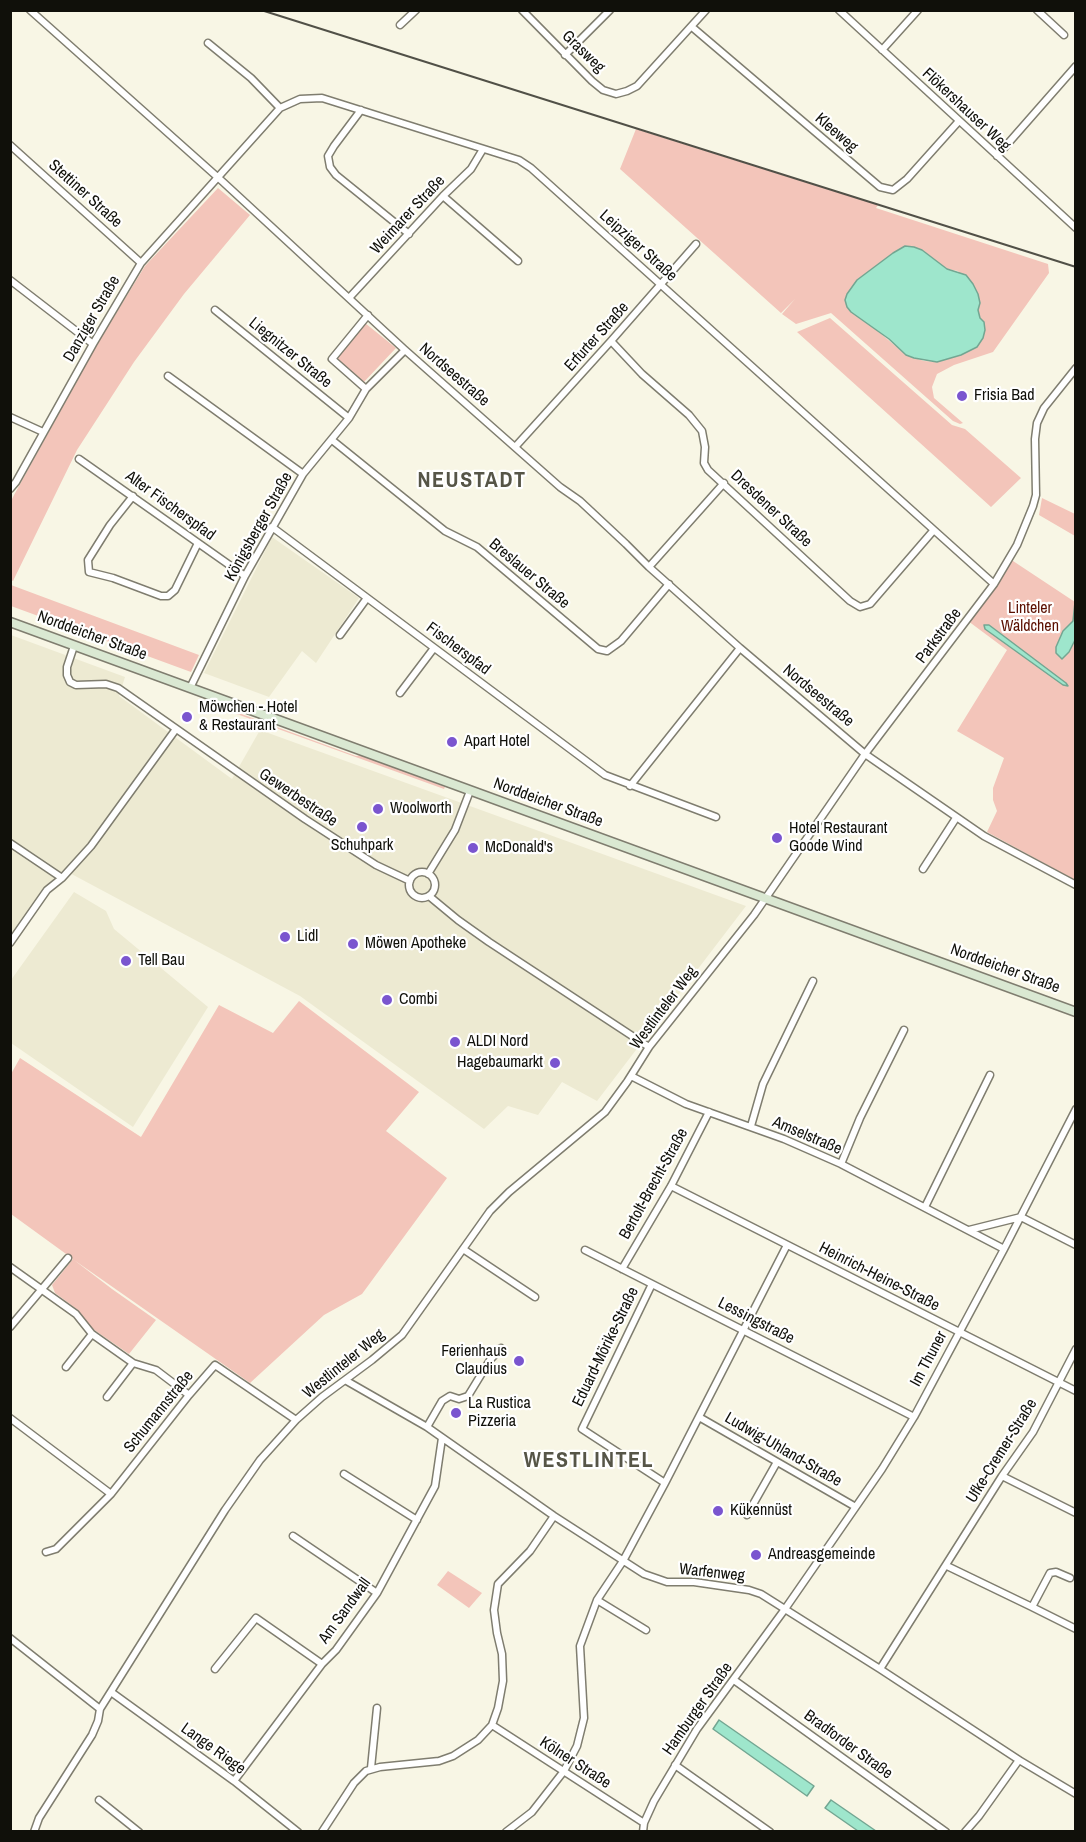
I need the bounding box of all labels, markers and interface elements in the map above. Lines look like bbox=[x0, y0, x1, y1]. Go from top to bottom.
street label: Grasweg bbox=[557, 27, 609, 77]
street label: Flökershauser Weg bbox=[918, 64, 1014, 156]
street label: Kleeweg bbox=[811, 109, 861, 157]
street label: Stettiner Straße bbox=[44, 156, 126, 232]
street label: Weimarer Straße bbox=[367, 172, 449, 258]
street label: Leipziger Straße bbox=[595, 206, 681, 286]
street label: Danziger Straße bbox=[60, 273, 124, 365]
street label: Erfurter Straße bbox=[561, 298, 633, 376]
street label: Liegnitzer Straße bbox=[245, 314, 335, 392]
street label: Nordseestraße bbox=[415, 339, 493, 411]
place label: Frisia Bad bbox=[974, 386, 1035, 406]
marker: Frisia Bad bbox=[955, 389, 969, 403]
street label: Dresdener Straße bbox=[726, 466, 816, 552]
street label: Alter Fischerspfad bbox=[121, 467, 219, 545]
district label: NEUSTADT bbox=[418, 468, 526, 494]
street label: Königsberger Straße bbox=[221, 469, 297, 585]
street label: Breslauer Straße bbox=[485, 535, 573, 613]
park label: Linteler Wäldchen bbox=[1001, 599, 1059, 637]
street label: Parkstraße bbox=[912, 605, 966, 667]
street label: Norddeicher Straße bbox=[35, 607, 149, 665]
street label: Fischerspfad bbox=[422, 619, 494, 679]
street label: Nordseestraße bbox=[779, 661, 857, 731]
place label: Möwchen - Hotel & Restaurant bbox=[199, 698, 297, 736]
marker: Möwchen - Hotel & Restaurant bbox=[180, 710, 194, 724]
place label: Apart Hotel bbox=[464, 732, 530, 752]
marker: Apart Hotel bbox=[445, 735, 459, 749]
street label: Gewerbestraße bbox=[255, 765, 341, 831]
street label: Norddeicher Straße bbox=[491, 774, 605, 832]
place label: Woolworth bbox=[390, 799, 452, 819]
marker: Woolworth bbox=[371, 802, 385, 816]
place label: Hotel Restaurant Goode Wind bbox=[789, 819, 887, 857]
marker: Schuhpark bbox=[355, 820, 369, 834]
marker: Hotel Restaurant Goode Wind bbox=[770, 831, 784, 845]
place label: Schuhpark bbox=[331, 836, 393, 856]
place label: McDonald's bbox=[485, 838, 553, 858]
marker: McDonald's bbox=[466, 841, 480, 855]
place label: Lidl bbox=[297, 927, 318, 947]
marker: Lidl bbox=[278, 930, 292, 944]
place label: Möwen Apotheke bbox=[365, 934, 466, 954]
marker: Möwen Apotheke bbox=[346, 937, 360, 951]
street label: Norddeicher Straße bbox=[948, 940, 1062, 998]
place label: Tell Bau bbox=[138, 951, 185, 971]
marker: Tell Bau bbox=[119, 954, 133, 968]
street label: Westlinteler Weg bbox=[626, 963, 702, 1053]
place label: Combi bbox=[399, 990, 438, 1010]
marker: Combi bbox=[380, 993, 394, 1007]
place label: ALDI Nord bbox=[467, 1032, 528, 1052]
marker: ALDI Nord bbox=[448, 1035, 462, 1049]
place label: Hagebaumarkt bbox=[457, 1053, 543, 1073]
marker: Hagebaumarkt bbox=[548, 1056, 562, 1070]
street label: Amselstraße bbox=[769, 1113, 845, 1159]
street label: Bertolt-Brecht-Straße bbox=[616, 1125, 692, 1243]
street label: Heinrich-Heine-Straße bbox=[816, 1238, 942, 1316]
street label: Eduard-Mörike-Straße bbox=[569, 1284, 643, 1410]
street label: Lessingstraße bbox=[715, 1294, 797, 1348]
street label: Westlinteler Weg bbox=[299, 1325, 389, 1403]
street label: Im Thuner bbox=[906, 1328, 952, 1390]
place label: Ferienhaus Claudius bbox=[441, 1342, 507, 1380]
marker: Ferienhaus Claudius bbox=[512, 1354, 526, 1368]
street label: Schumannstraße bbox=[120, 1367, 198, 1457]
place label: La Rustica Pizzeria bbox=[468, 1394, 531, 1432]
street label: Ufke-Cremer-Straße bbox=[962, 1396, 1042, 1506]
marker: La Rustica Pizzeria bbox=[449, 1406, 463, 1420]
street label: Ludwig-Uhland-Straße bbox=[721, 1409, 845, 1491]
district label: WESTLINTEL bbox=[524, 1448, 654, 1474]
place label: Kükennüst bbox=[730, 1501, 792, 1521]
marker: Kükennüst bbox=[711, 1504, 725, 1518]
place label: Andreasgemeinde bbox=[768, 1545, 875, 1565]
marker: Andreasgemeinde bbox=[749, 1548, 763, 1562]
street label: Warfenweg bbox=[678, 1560, 746, 1586]
street label: Am Sandwall bbox=[315, 1574, 375, 1648]
street label: Hamburger Straße bbox=[659, 1659, 737, 1759]
street label: Bradforder Straße bbox=[800, 1706, 896, 1784]
street label: Lange Riege bbox=[177, 1719, 249, 1779]
street label: Kölner Straße bbox=[536, 1733, 614, 1793]

